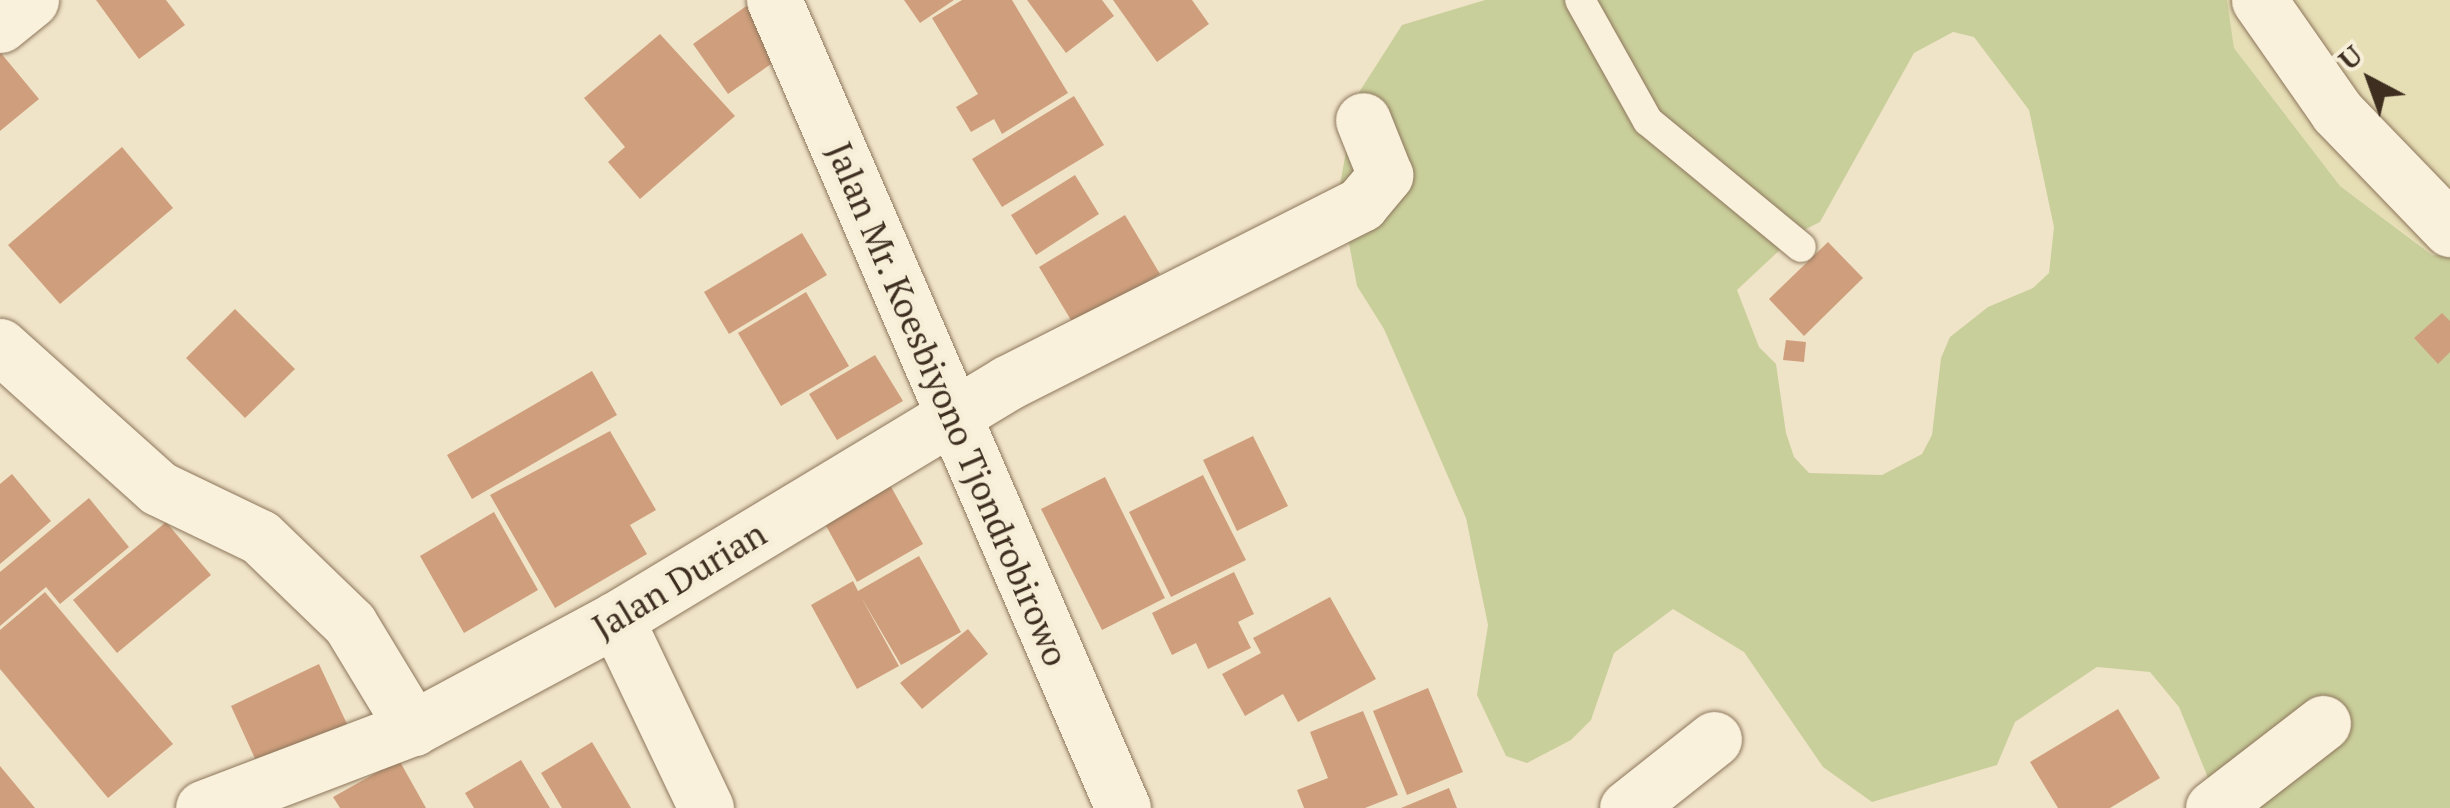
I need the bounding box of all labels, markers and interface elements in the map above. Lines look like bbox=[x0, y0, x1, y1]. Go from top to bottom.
north arrow bbox=[2320, 30, 2420, 130]
text: U bbox=[2330, 36, 2370, 78]
street label: Jalan Mr. Koesbiyono Tjondrobirowo bbox=[818, 135, 1078, 673]
street label: Jalan Durian bbox=[585, 512, 773, 648]

